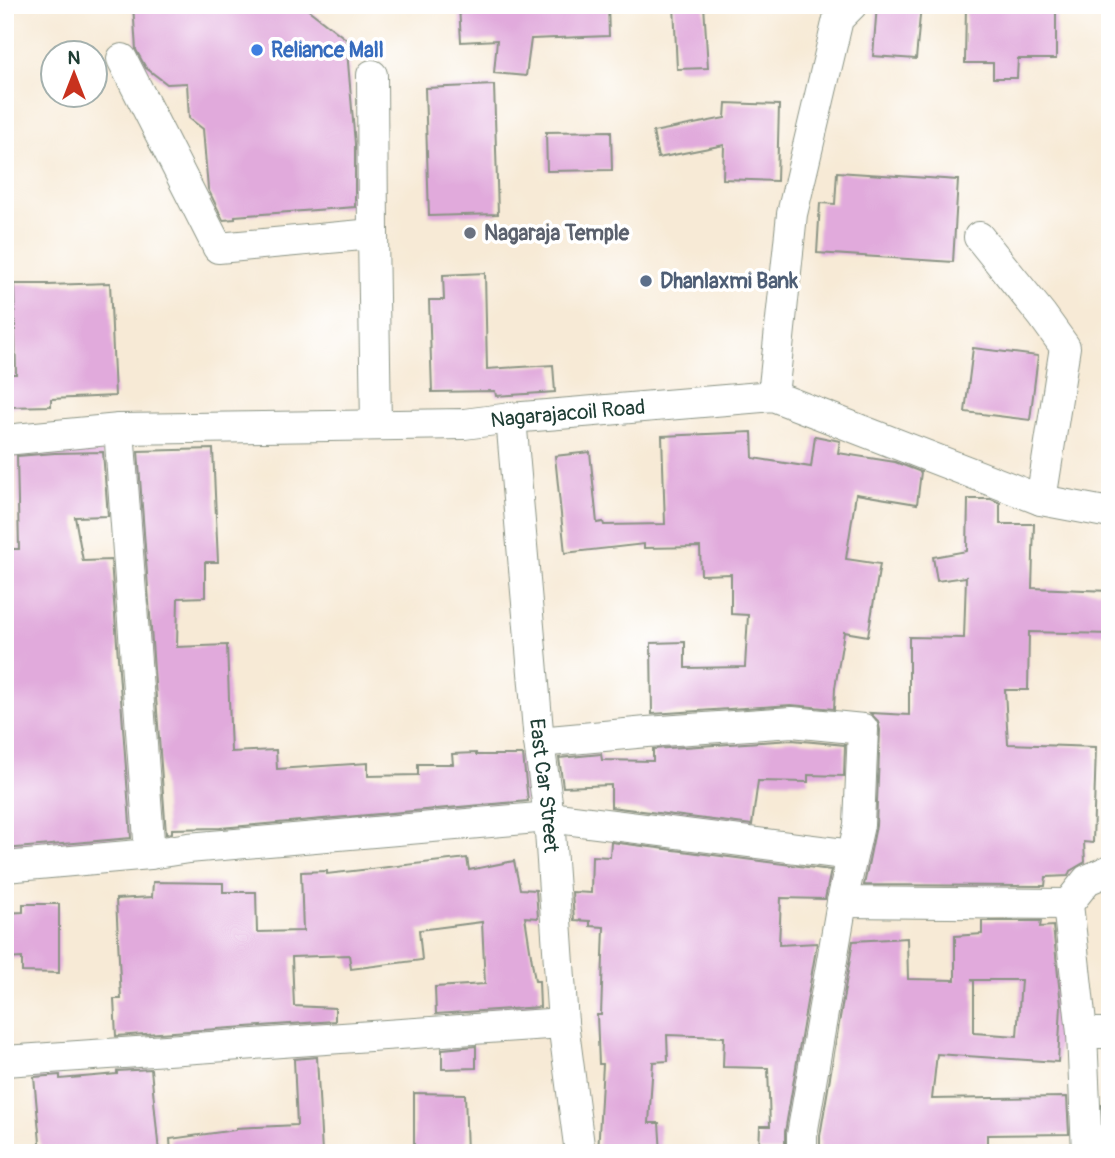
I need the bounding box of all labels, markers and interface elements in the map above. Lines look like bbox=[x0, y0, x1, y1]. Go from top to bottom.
place label: Reliance Mall bbox=[271, 37, 384, 64]
north arrow bbox=[38, 38, 108, 108]
marker: Reliance Mall bbox=[249, 42, 265, 58]
text: N bbox=[68, 46, 81, 70]
place label: Nagaraja Temple bbox=[484, 220, 630, 247]
marker: Nagaraja Temple bbox=[462, 225, 478, 241]
place label: Dhanlaxmi Bank bbox=[660, 268, 798, 295]
marker: Dhanlaxmi Bank bbox=[638, 273, 654, 289]
street label: Nagarajacoil Road bbox=[489, 393, 646, 434]
street label: East Car Street bbox=[524, 717, 565, 854]

